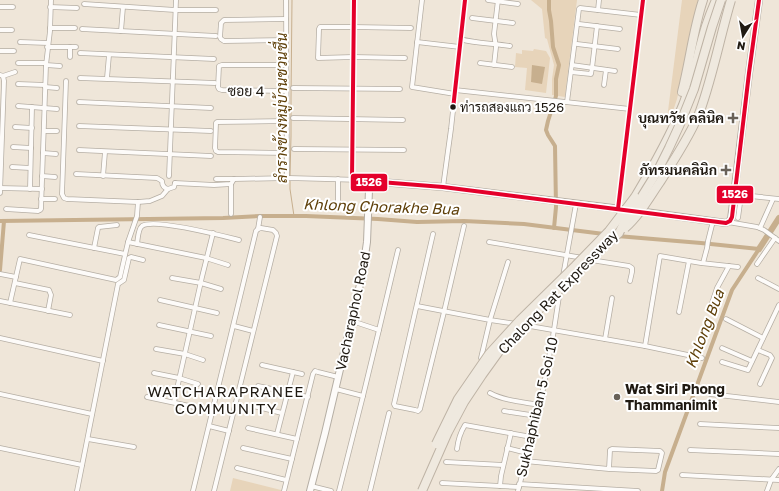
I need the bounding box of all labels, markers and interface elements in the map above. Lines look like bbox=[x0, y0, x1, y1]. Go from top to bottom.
north arrow bbox=[723, 16, 763, 56]
water label: ลำรางข้างหมู่บ้านชวนชื่น bbox=[267, 32, 292, 183]
text: N bbox=[736, 39, 746, 53]
street label: ซอย 4 bbox=[227, 82, 265, 99]
place label: ท่ารถสองแถว 1526 bbox=[460, 99, 564, 115]
marker: ท่ารถสองแถว 1526 bbox=[448, 102, 458, 112]
place label: บุณทวัช คลินิค bbox=[638, 109, 724, 129]
marker: บุณทวัช คลินิค bbox=[727, 112, 739, 124]
place label: ภัทรมนคลินิก bbox=[639, 161, 717, 178]
marker: ภัทรมนคลินิก bbox=[720, 164, 732, 176]
line badge: 1526 bbox=[350, 173, 388, 192]
text: 1526 bbox=[356, 175, 382, 188]
line badge: 1526 bbox=[716, 185, 754, 204]
text: 1526 bbox=[722, 187, 748, 200]
water label: Khlong Chorakhe Bua bbox=[303, 194, 460, 219]
street label: Chalong Rat Expressway bbox=[494, 226, 621, 357]
street label: Vacharaphol Road bbox=[332, 250, 373, 372]
water label: Khlong Bua bbox=[681, 286, 728, 371]
street label: Sukhaphiban 5 Soi 10 bbox=[512, 335, 561, 479]
place label: Wat Siri Phong Thammanimit bbox=[625, 380, 725, 413]
district label: WATCHARAPRANEE COMMUNITY bbox=[147, 382, 305, 417]
marker: Wat Siri Phong Thammanimit bbox=[612, 392, 622, 402]

